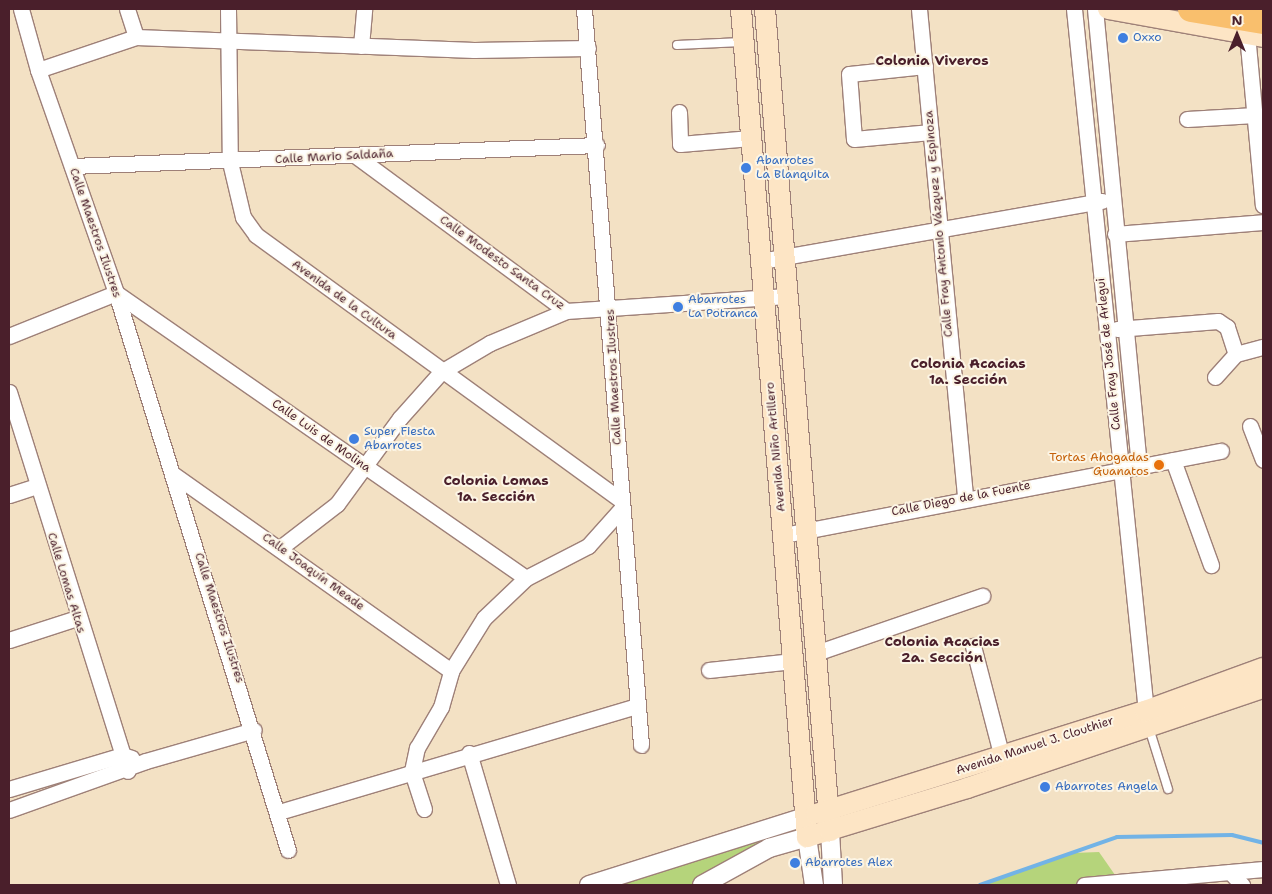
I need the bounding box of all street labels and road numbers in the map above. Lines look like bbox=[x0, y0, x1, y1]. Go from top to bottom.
street label: Calle Fray Antonio Vázquez y Espinoza bbox=[922, 110, 956, 338]
street label: Calle Mario Saldaña bbox=[274, 147, 394, 167]
street label: Calle Maestros Ilustres bbox=[66, 166, 124, 300]
street label: Calle Modesto Santa Cruz bbox=[437, 213, 567, 313]
street label: Avenida de la Cultura bbox=[289, 257, 399, 343]
street label: Calle Fray José de Arlegui bbox=[1094, 277, 1124, 431]
street label: Calle Maestros Ilustres bbox=[603, 309, 625, 445]
street label: Avenida Niño Artillero bbox=[763, 382, 789, 512]
street label: Calle Luis de Molina bbox=[269, 396, 373, 476]
street label: Calle Diego de la Fuente bbox=[890, 478, 1032, 520]
street label: Calle Joaquín Meade bbox=[259, 530, 367, 614]
street label: Calle Lomas Altas bbox=[44, 531, 88, 635]
street label: Calle Maestros Ilustres bbox=[191, 551, 247, 685]
street label: Avenida Manuel J. Clouthier bbox=[954, 714, 1116, 778]

